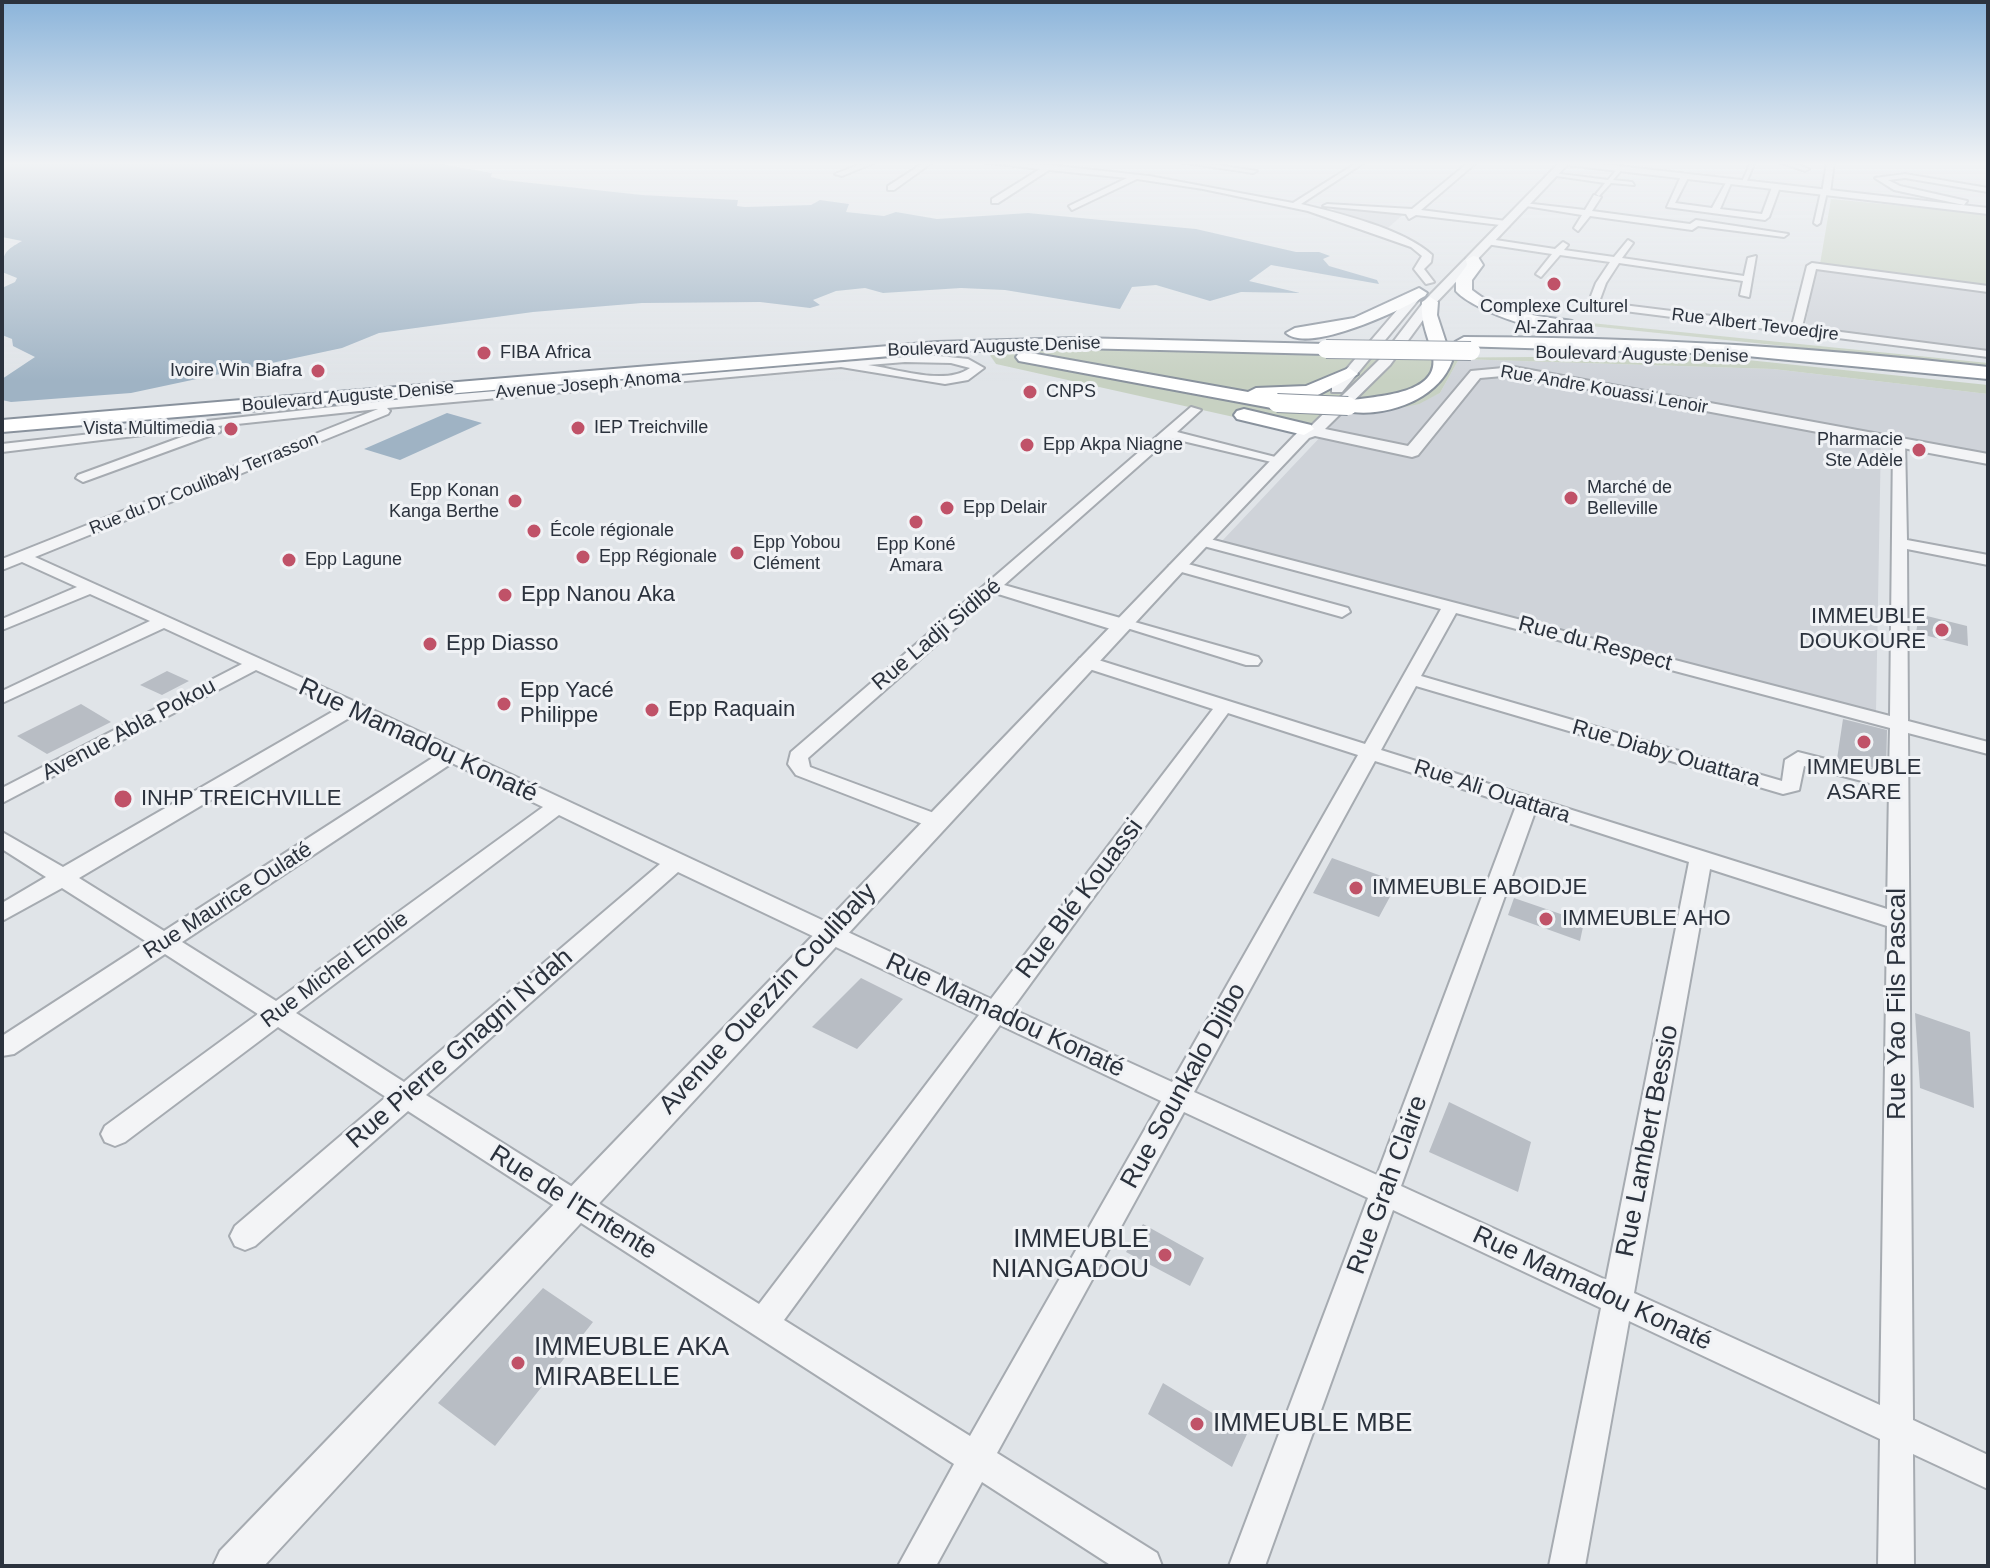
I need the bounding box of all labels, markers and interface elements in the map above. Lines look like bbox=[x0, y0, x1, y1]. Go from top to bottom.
marker: Complexe Culturel Al-Zahraa bbox=[1545, 275, 1563, 293]
place label: Complexe Culturel Al-Zahraa bbox=[1480, 296, 1628, 338]
street label: Rue Albert Tevoedjre bbox=[1670, 304, 1840, 346]
street label: Boulevard Auguste Denise bbox=[887, 332, 1101, 362]
place label: FIBA Africa bbox=[500, 342, 591, 364]
street label: Boulevard Auguste Denise bbox=[1535, 342, 1749, 368]
marker: FIBA Africa bbox=[475, 344, 493, 362]
place label: Ivoire Win Biafra bbox=[170, 360, 302, 382]
street label: Rue Andre Kouassi Lenoir bbox=[1499, 361, 1709, 419]
marker: Ivoire Win Biafra bbox=[309, 362, 327, 380]
street label: Avenue Joseph Anoma bbox=[495, 366, 681, 404]
street label: Boulevard Auguste Denise bbox=[241, 377, 455, 417]
place label: CNPS bbox=[1046, 381, 1096, 403]
marker: CNPS bbox=[1021, 383, 1039, 401]
place label: IEP Treichville bbox=[594, 417, 708, 439]
place label: Vista Multimedia bbox=[83, 418, 215, 440]
marker: IEP Treichville bbox=[569, 419, 587, 437]
marker: Vista Multimedia bbox=[222, 420, 240, 438]
street label: Rue du Dr Coulibaly Terrasson bbox=[86, 428, 322, 540]
place label: Pharmacie Ste Adèle bbox=[1817, 429, 1903, 472]
place label: Epp Akpa Niagne bbox=[1043, 434, 1183, 456]
marker: Epp Akpa Niagne bbox=[1018, 436, 1036, 454]
marker: Pharmacie Ste Adèle bbox=[1910, 441, 1928, 459]
place label: Marché de Belleville bbox=[1587, 477, 1672, 520]
place label: Epp Konan Kanga Berthe bbox=[389, 480, 499, 522]
marker: Marché de Belleville bbox=[1562, 489, 1580, 507]
marker: Epp Konan Kanga Berthe bbox=[506, 492, 524, 510]
place label: Epp Delair bbox=[963, 497, 1047, 519]
marker: Epp Delair bbox=[938, 499, 956, 517]
marker: Epp Koné Amara bbox=[907, 513, 925, 531]
place label: École régionale bbox=[550, 520, 674, 542]
marker: École régionale bbox=[525, 522, 543, 540]
place label: Epp Yobou Clément bbox=[753, 532, 840, 574]
place label: Epp Koné Amara bbox=[876, 534, 956, 576]
marker: Epp Yobou Clément bbox=[728, 544, 746, 562]
place label: Epp Régionale bbox=[599, 546, 717, 568]
marker: Epp Régionale bbox=[574, 548, 592, 566]
place label: Epp Lagune bbox=[305, 549, 402, 571]
marker: Epp Lagune bbox=[280, 551, 298, 569]
street label: Rue Ladji Sidibé bbox=[867, 573, 1007, 697]
place label: Epp Nanou Aka bbox=[521, 582, 675, 608]
marker: Epp Nanou Aka bbox=[496, 586, 514, 604]
place label: IMMEUBLE DOUKOURE bbox=[1799, 604, 1926, 656]
street label: Rue du Respect bbox=[1515, 611, 1675, 677]
marker: IMMEUBLE DOUKOURE bbox=[1933, 621, 1951, 639]
place label: Epp Diasso bbox=[446, 631, 559, 657]
marker: Epp Diasso bbox=[421, 635, 439, 653]
street label: Rue Mamadou Konaté bbox=[294, 672, 542, 810]
street label: Avenue Abla Pokou bbox=[38, 673, 220, 787]
place label: Epp Yacé Philippe bbox=[520, 678, 614, 730]
marker: Epp Yacé Philippe bbox=[495, 695, 513, 713]
place label: Epp Raquain bbox=[668, 697, 795, 723]
marker: Epp Raquain bbox=[643, 701, 661, 719]
street label: Rue Diaby Ouattara bbox=[1569, 715, 1763, 793]
marker: IMMEUBLE ASARE bbox=[1855, 733, 1873, 751]
street label: Rue Ali Ouattara bbox=[1411, 754, 1573, 830]
place label: IMMEUBLE ASARE bbox=[1807, 755, 1921, 806]
place label: INHP TREICHVILLE bbox=[141, 786, 341, 812]
marker: INHP TREICHVILLE bbox=[112, 788, 134, 810]
street label: Rue Blé Kouassi bbox=[1010, 813, 1150, 985]
street label: Rue Maurice Oulaté bbox=[139, 837, 317, 965]
place label: IMMEUBLE ABOIDJE bbox=[1372, 875, 1587, 901]
street label: Avenue Ouezzin Coulibaly bbox=[653, 877, 883, 1121]
marker: IMMEUBLE ABOIDJE bbox=[1347, 879, 1365, 897]
street label: Rue Yao Fils Pascal bbox=[1882, 888, 1914, 1120]
street label: Rue Michel Eholie bbox=[256, 906, 414, 1034]
place label: IMMEUBLE AHO bbox=[1562, 906, 1731, 932]
marker: IMMEUBLE AHO bbox=[1537, 910, 1555, 928]
street label: Rue Pierre Gnagni N'dah bbox=[340, 942, 580, 1156]
street label: Rue Mamadou Konaté bbox=[881, 947, 1129, 1085]
street label: Rue Sounkalo Djibo bbox=[1115, 978, 1253, 1194]
street label: Rue Lambert Bessio bbox=[1610, 1022, 1686, 1260]
street label: Rue Grah Claire bbox=[1341, 1091, 1435, 1279]
street label: Rue de l'Entente bbox=[484, 1139, 662, 1267]
street label: Rue Mamadou Konaté bbox=[1468, 1220, 1716, 1358]
place label: IMMEUBLE NIANGADOU bbox=[992, 1224, 1149, 1286]
marker: IMMEUBLE NIANGADOU bbox=[1156, 1246, 1174, 1264]
place label: IMMEUBLE AKA MIRABELLE bbox=[534, 1332, 729, 1394]
marker: IMMEUBLE AKA MIRABELLE bbox=[509, 1354, 527, 1372]
place label: IMMEUBLE MBE bbox=[1213, 1408, 1412, 1440]
marker: IMMEUBLE MBE bbox=[1188, 1415, 1206, 1433]

